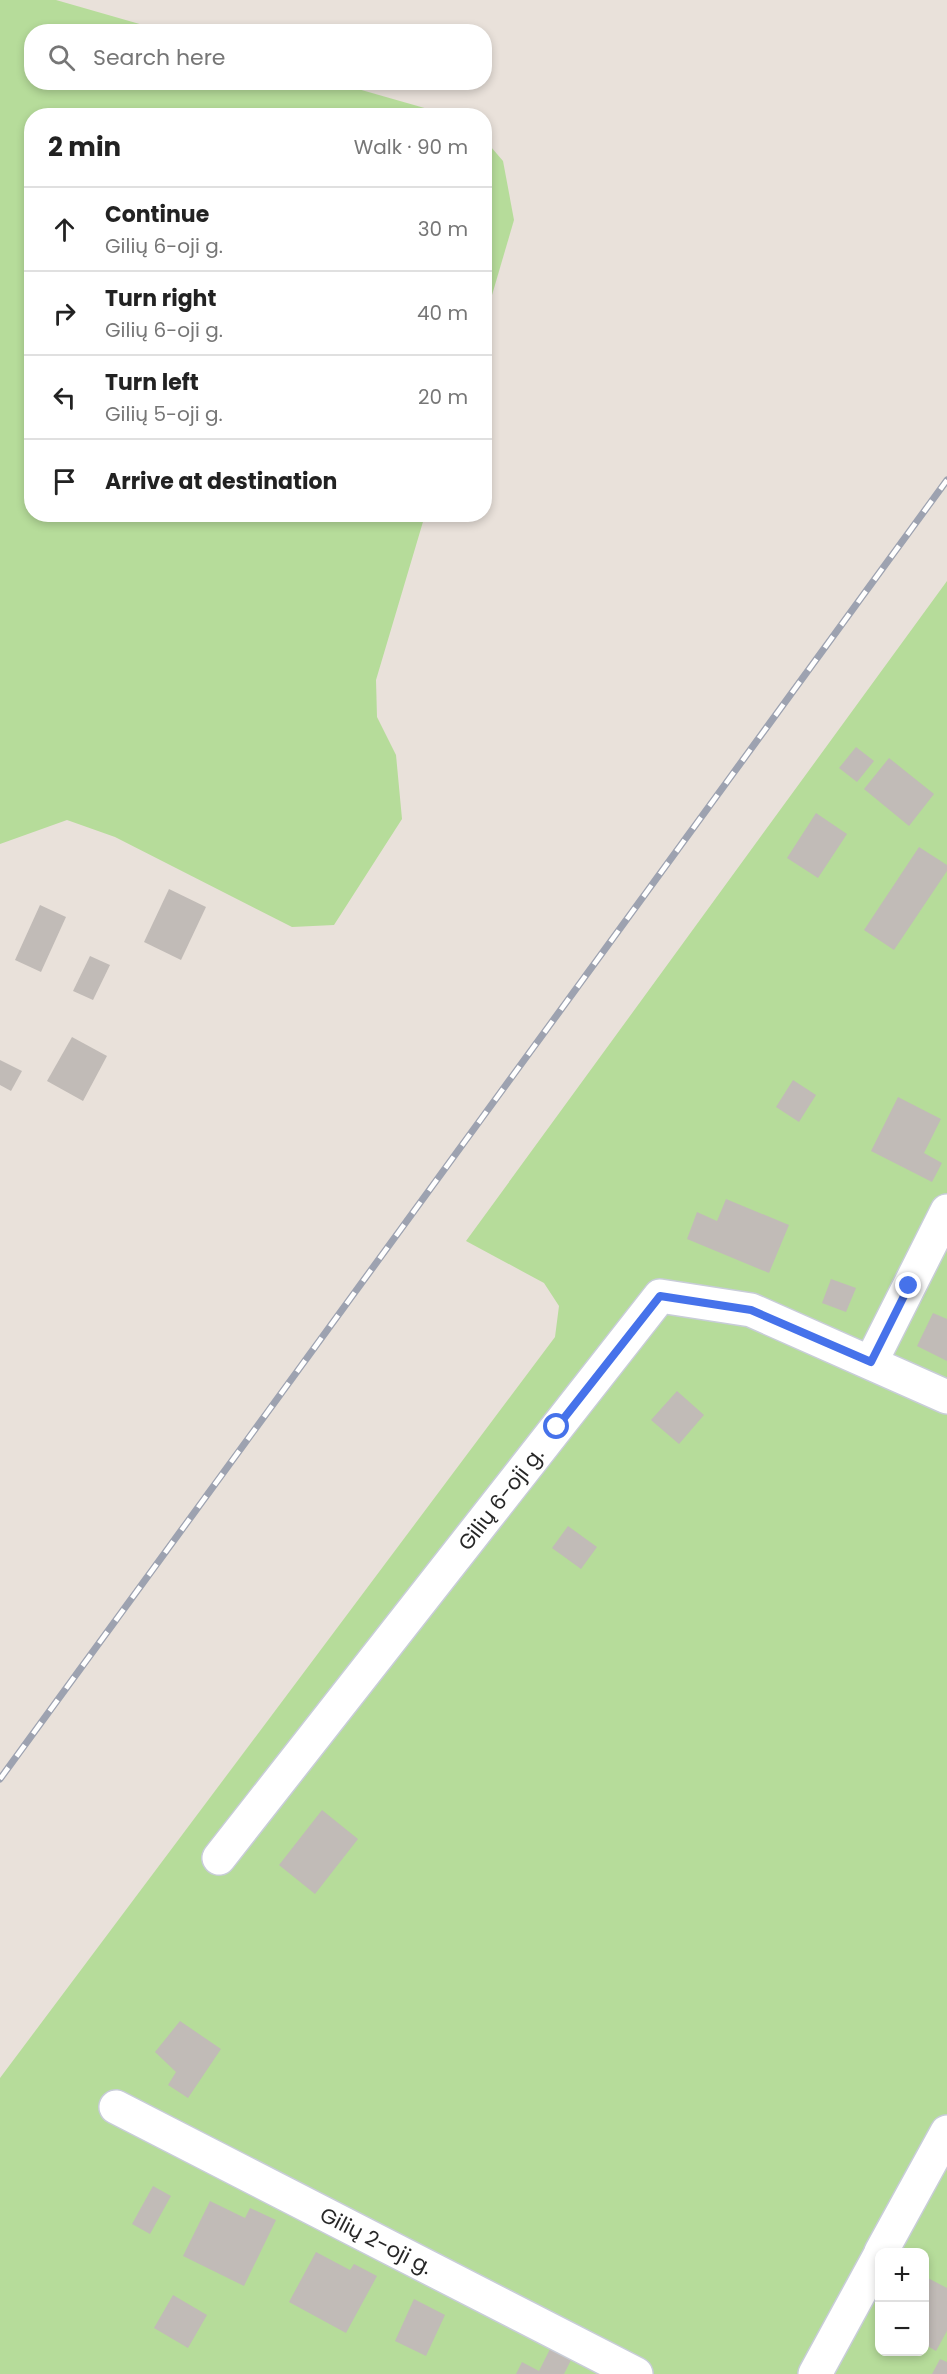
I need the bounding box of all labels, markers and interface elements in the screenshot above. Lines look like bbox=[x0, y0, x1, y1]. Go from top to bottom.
search box bbox=[24, 24, 492, 90]
icon: search bbox=[45, 41, 78, 74]
text: Search here bbox=[93, 42, 226, 73]
text: 2 min bbox=[48, 129, 121, 165]
text: Walk · 90 m bbox=[354, 133, 468, 161]
text: Continue bbox=[105, 199, 209, 230]
icon: ahead bbox=[48, 213, 81, 246]
text: 30 m bbox=[418, 215, 468, 243]
text: Gilių 6-oji g. bbox=[105, 232, 223, 260]
text: Turn right bbox=[105, 283, 216, 314]
icon: right bbox=[48, 297, 81, 330]
text: 40 m bbox=[417, 299, 468, 327]
text: Gilių 6-oji g. bbox=[105, 316, 223, 344]
text: Turn left bbox=[105, 367, 199, 398]
icon: left bbox=[48, 381, 81, 414]
text: 20 m bbox=[418, 383, 468, 411]
text: Gilių 5-oji g. bbox=[105, 400, 223, 428]
icon: arrive bbox=[48, 465, 81, 498]
text: Arrive at destination bbox=[105, 466, 337, 497]
route end bbox=[895, 1272, 921, 1298]
route start bbox=[543, 1413, 569, 1439]
street label: Gilių 6-oji g. bbox=[451, 1441, 550, 1556]
street label: Gilių 2-oji g. bbox=[315, 2200, 437, 2281]
map controls bbox=[875, 2248, 929, 2356]
button: + bbox=[875, 2248, 929, 2302]
button: − bbox=[875, 2302, 929, 2356]

